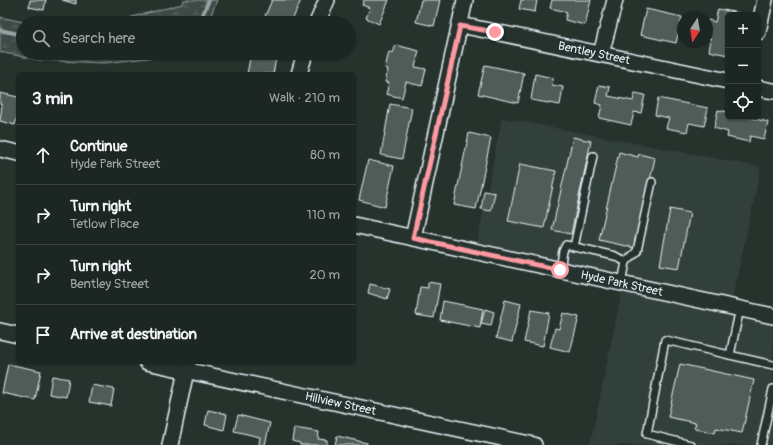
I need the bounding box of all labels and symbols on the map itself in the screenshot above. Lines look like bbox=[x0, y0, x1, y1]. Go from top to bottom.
north arrow bbox=[677, 12, 713, 48]
route end bbox=[486, 23, 504, 41]
street label: Bentley Street bbox=[557, 38, 632, 68]
route start bbox=[551, 261, 569, 279]
street label: Hyde Park Street bbox=[579, 267, 664, 299]
street label: Hillview Street bbox=[304, 389, 378, 418]

